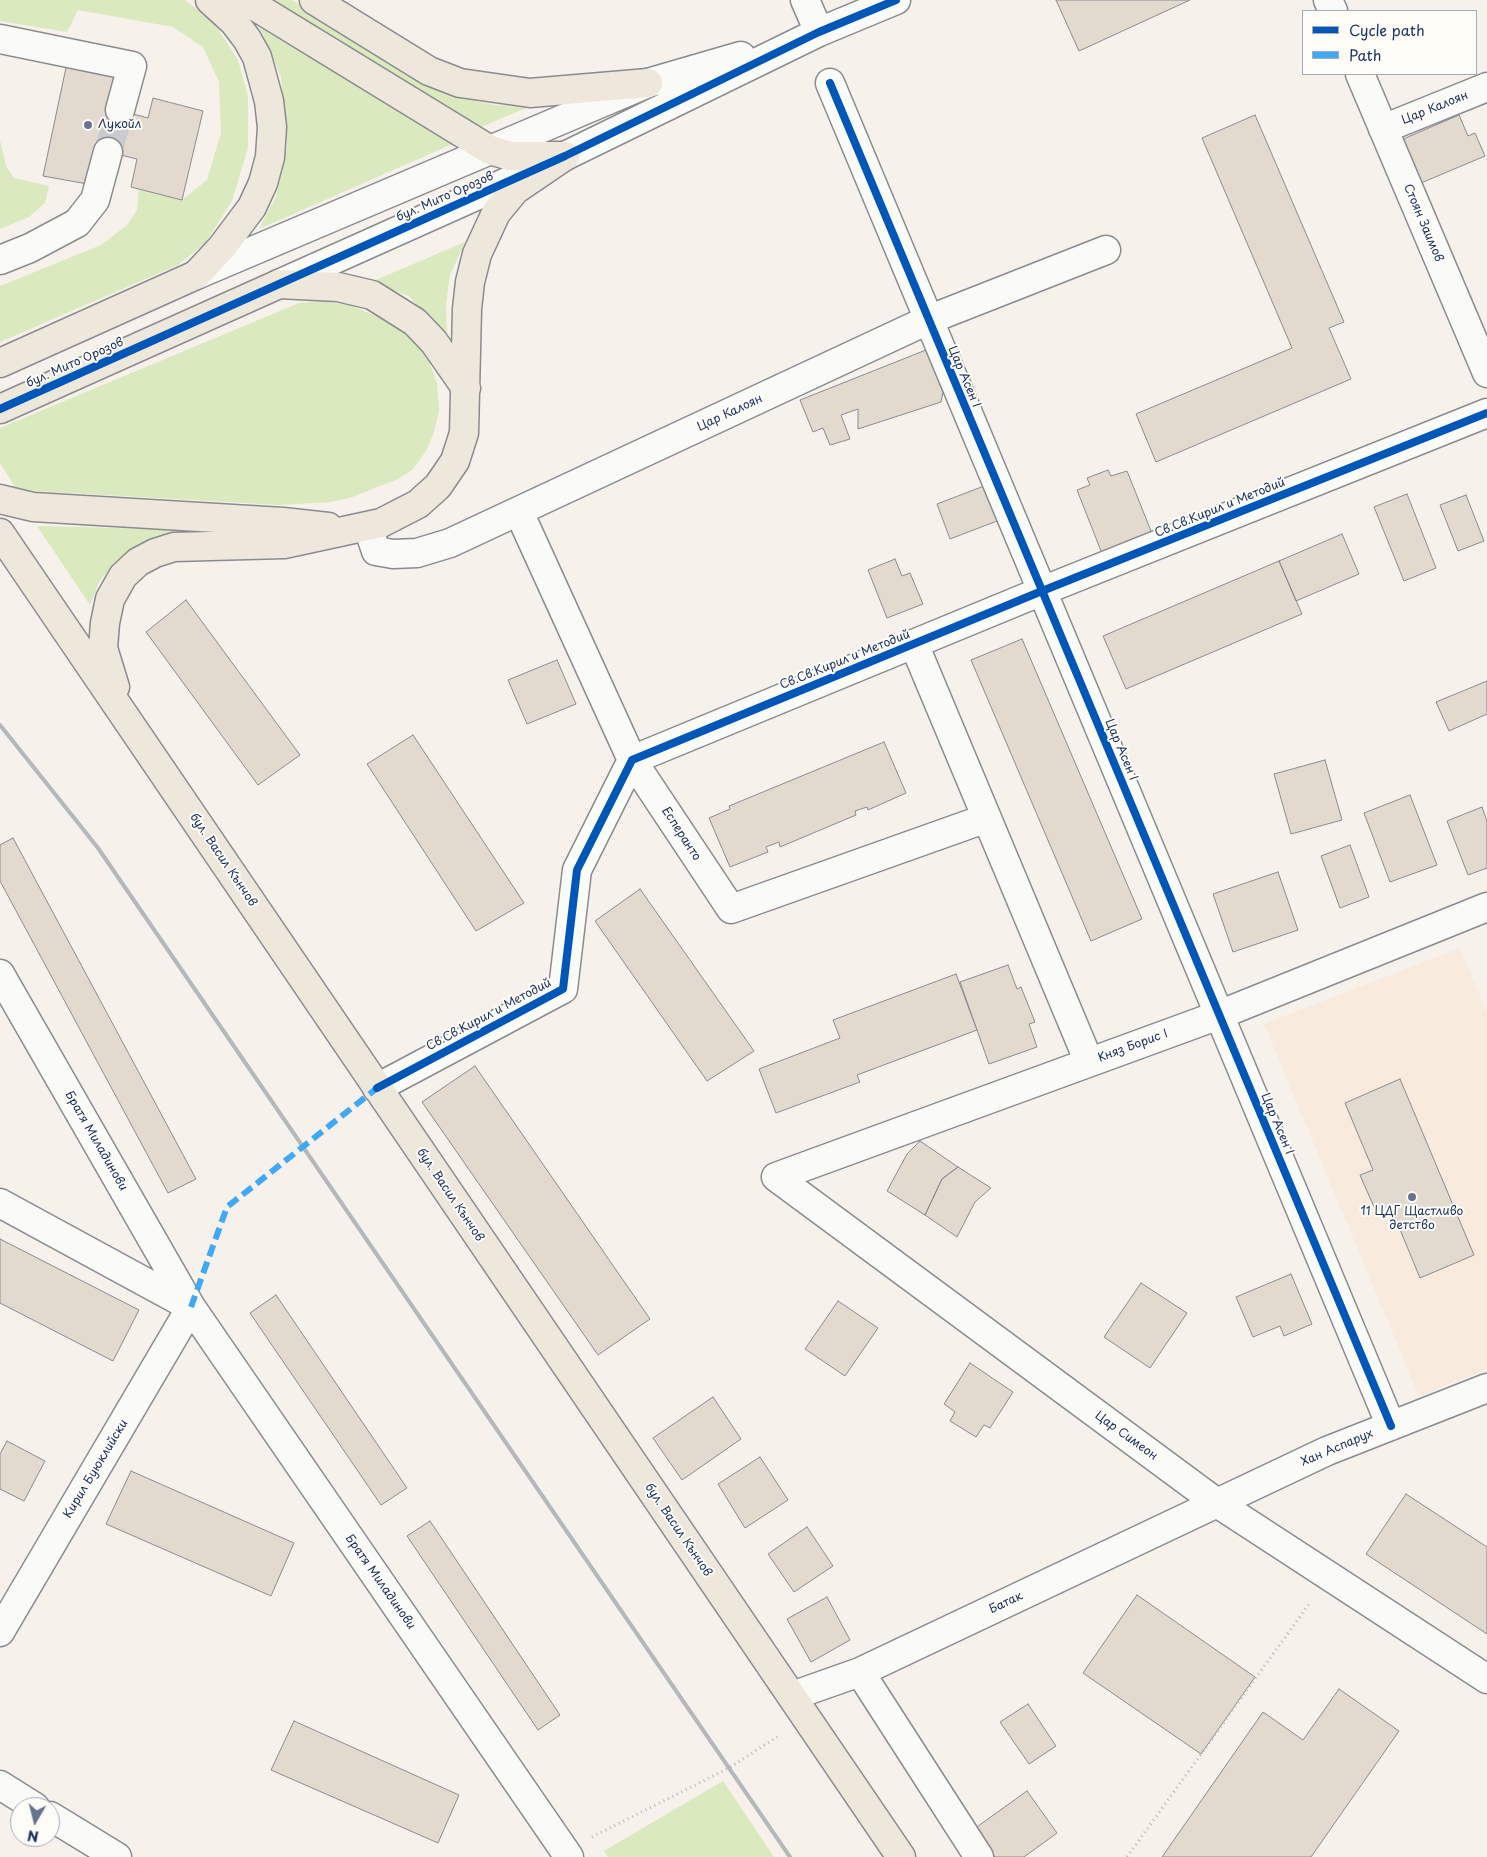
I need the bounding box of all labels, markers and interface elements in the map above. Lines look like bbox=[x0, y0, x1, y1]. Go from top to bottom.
legend bbox=[1302, 10, 1477, 75]
text: Cycle path bbox=[1349, 18, 1425, 41]
text: Path bbox=[1349, 43, 1381, 66]
street label: Цар Калоян bbox=[1400, 88, 1470, 128]
place label: Лукойл bbox=[98, 118, 141, 132]
marker: Лукойл bbox=[82, 119, 94, 131]
street label: бул. Мито Орозов bbox=[394, 169, 496, 225]
street label: Стоян Заимов bbox=[1400, 182, 1446, 264]
street label: бул. Мито Орозов bbox=[24, 335, 126, 391]
street label: Цар Асен I bbox=[945, 344, 983, 410]
street label: Цар Калоян bbox=[695, 392, 765, 434]
street label: Св.Св.Кирил и Методий bbox=[1153, 475, 1287, 541]
street label: Св.Св.Кирил и Методий bbox=[778, 627, 912, 693]
street label: Цар Асен I bbox=[1102, 717, 1140, 783]
street label: Есперанто bbox=[658, 804, 704, 864]
street label: бул. Васил Кънчов bbox=[186, 811, 260, 909]
street label: Св.Св.Кирил и Методий bbox=[424, 976, 554, 1054]
street label: Княз Борис I bbox=[1096, 1027, 1170, 1065]
street label: Братя Миладинови bbox=[62, 1089, 130, 1193]
street label: Цар Асен I bbox=[1258, 1091, 1296, 1157]
street label: бул. Васил Кънчов bbox=[413, 1146, 487, 1244]
marker: 11 ЦДГ Щастливо детство bbox=[1406, 1191, 1418, 1203]
place label: 11 ЦДГ Щастливо детство bbox=[1361, 1205, 1463, 1233]
street label: Цар Симеон bbox=[1092, 1408, 1160, 1464]
street label: Кирил Буюклийски bbox=[61, 1417, 131, 1521]
street label: Хан Аспарух bbox=[1299, 1426, 1375, 1470]
street label: бул. Васил Кънчов bbox=[641, 1481, 715, 1579]
street label: Братя Миладинови bbox=[342, 1532, 418, 1632]
street label: Батак bbox=[987, 1589, 1025, 1617]
north arrow bbox=[10, 1797, 60, 1847]
text: N bbox=[26, 1825, 40, 1848]

